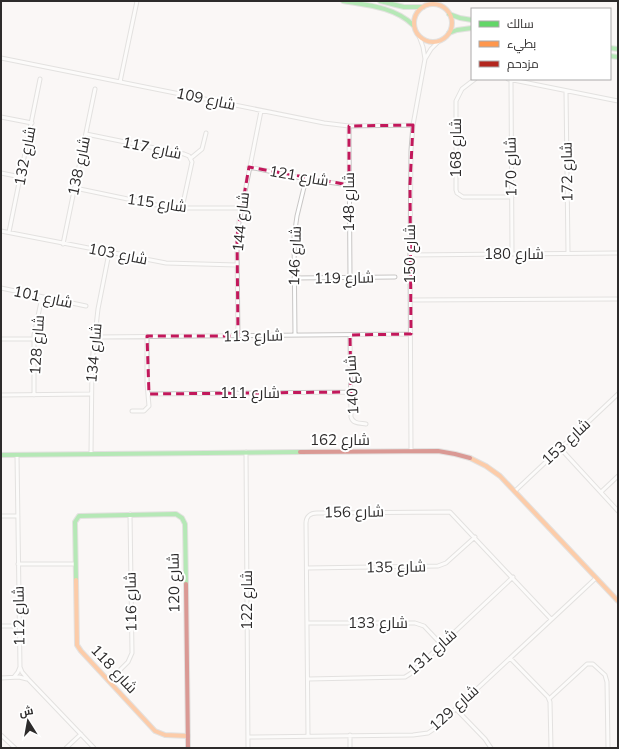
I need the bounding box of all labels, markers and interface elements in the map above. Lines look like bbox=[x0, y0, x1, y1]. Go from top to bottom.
legend bbox=[471, 8, 611, 80]
text: سالك bbox=[507, 16, 534, 31]
text: بطيء bbox=[507, 36, 536, 54]
text: مزدحم bbox=[507, 56, 539, 72]
street label: شارع 109 bbox=[174, 83, 237, 116]
street label: شارع 168 bbox=[446, 118, 467, 178]
street label: شارع 132 bbox=[9, 125, 42, 188]
street label: شارع 117 bbox=[120, 132, 183, 165]
street label: شارع 138 bbox=[63, 135, 96, 198]
street label: شارع 170 bbox=[500, 137, 523, 197]
street label: شارع 172 bbox=[556, 142, 579, 202]
street label: شارع 121 bbox=[268, 161, 330, 192]
street label: شارع 148 bbox=[339, 172, 360, 232]
street label: شارع 115 bbox=[126, 189, 188, 218]
street label: شارع 144 bbox=[228, 191, 255, 253]
street label: شارع 150 bbox=[400, 224, 421, 284]
street label: شارع 146 bbox=[284, 226, 307, 286]
street label: شارع 103 bbox=[86, 238, 149, 271]
street label: شارع 180 bbox=[484, 244, 544, 265]
street label: شارع 119 bbox=[314, 267, 374, 290]
street label: شارع 101 bbox=[11, 281, 74, 314]
street label: شارع 128 bbox=[25, 314, 50, 376]
street label: شارع 134 bbox=[81, 322, 108, 384]
street label: شارع 113 bbox=[223, 325, 283, 348]
street label: شارع 140 bbox=[340, 354, 365, 415]
street label: شارع 111 bbox=[220, 383, 280, 404]
street label: شارع 153 bbox=[537, 414, 595, 471]
street label: شارع 162 bbox=[310, 430, 370, 451]
street label: شارع 156 bbox=[324, 501, 384, 524]
street label: شارع 120 bbox=[163, 553, 186, 613]
street label: شارع 135 bbox=[366, 556, 426, 579]
street label: شارع 122 bbox=[237, 570, 258, 630]
street label: شارع 116 bbox=[120, 572, 143, 632]
street label: شارع 112 bbox=[8, 586, 31, 646]
street label: شارع 133 bbox=[348, 613, 408, 634]
street label: شارع 131 bbox=[403, 624, 462, 680]
street label: شارع 118 bbox=[85, 640, 142, 698]
street label: شارع 129 bbox=[425, 680, 484, 736]
north arrow bbox=[8, 701, 48, 741]
text: ش bbox=[18, 703, 34, 719]

